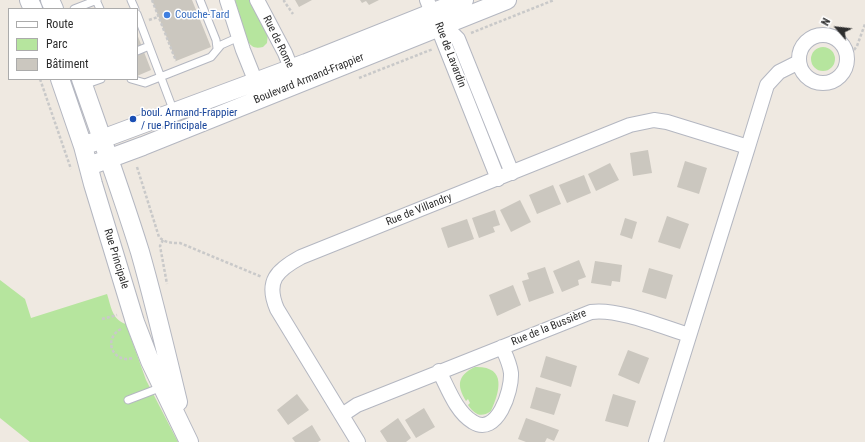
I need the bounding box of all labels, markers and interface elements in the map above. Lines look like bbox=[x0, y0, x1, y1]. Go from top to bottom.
legend bbox=[8, 8, 138, 80]
place label: Couche-Tard bbox=[175, 8, 229, 22]
north arrow bbox=[817, 8, 857, 48]
marker: Couche-Tard bbox=[162, 10, 172, 20]
street label: Rue de Rome bbox=[260, 14, 296, 70]
text: N bbox=[819, 16, 833, 28]
text: Route bbox=[46, 17, 73, 31]
street label: Rue de Lavardin bbox=[432, 20, 468, 90]
text: Parc bbox=[46, 37, 67, 51]
street label: Boulevard Armand-Frappier bbox=[252, 51, 366, 107]
text: Bâtiment bbox=[46, 57, 89, 71]
place label: boul. Armand-Frappier / rue Principale bbox=[141, 106, 237, 132]
marker: boul. Armand-Frappier / rue Principale bbox=[128, 114, 138, 124]
street label: Rue de Villandry bbox=[384, 191, 454, 229]
street label: Rue Principale bbox=[101, 227, 131, 291]
street label: Rue de la Bussière bbox=[510, 307, 588, 349]

